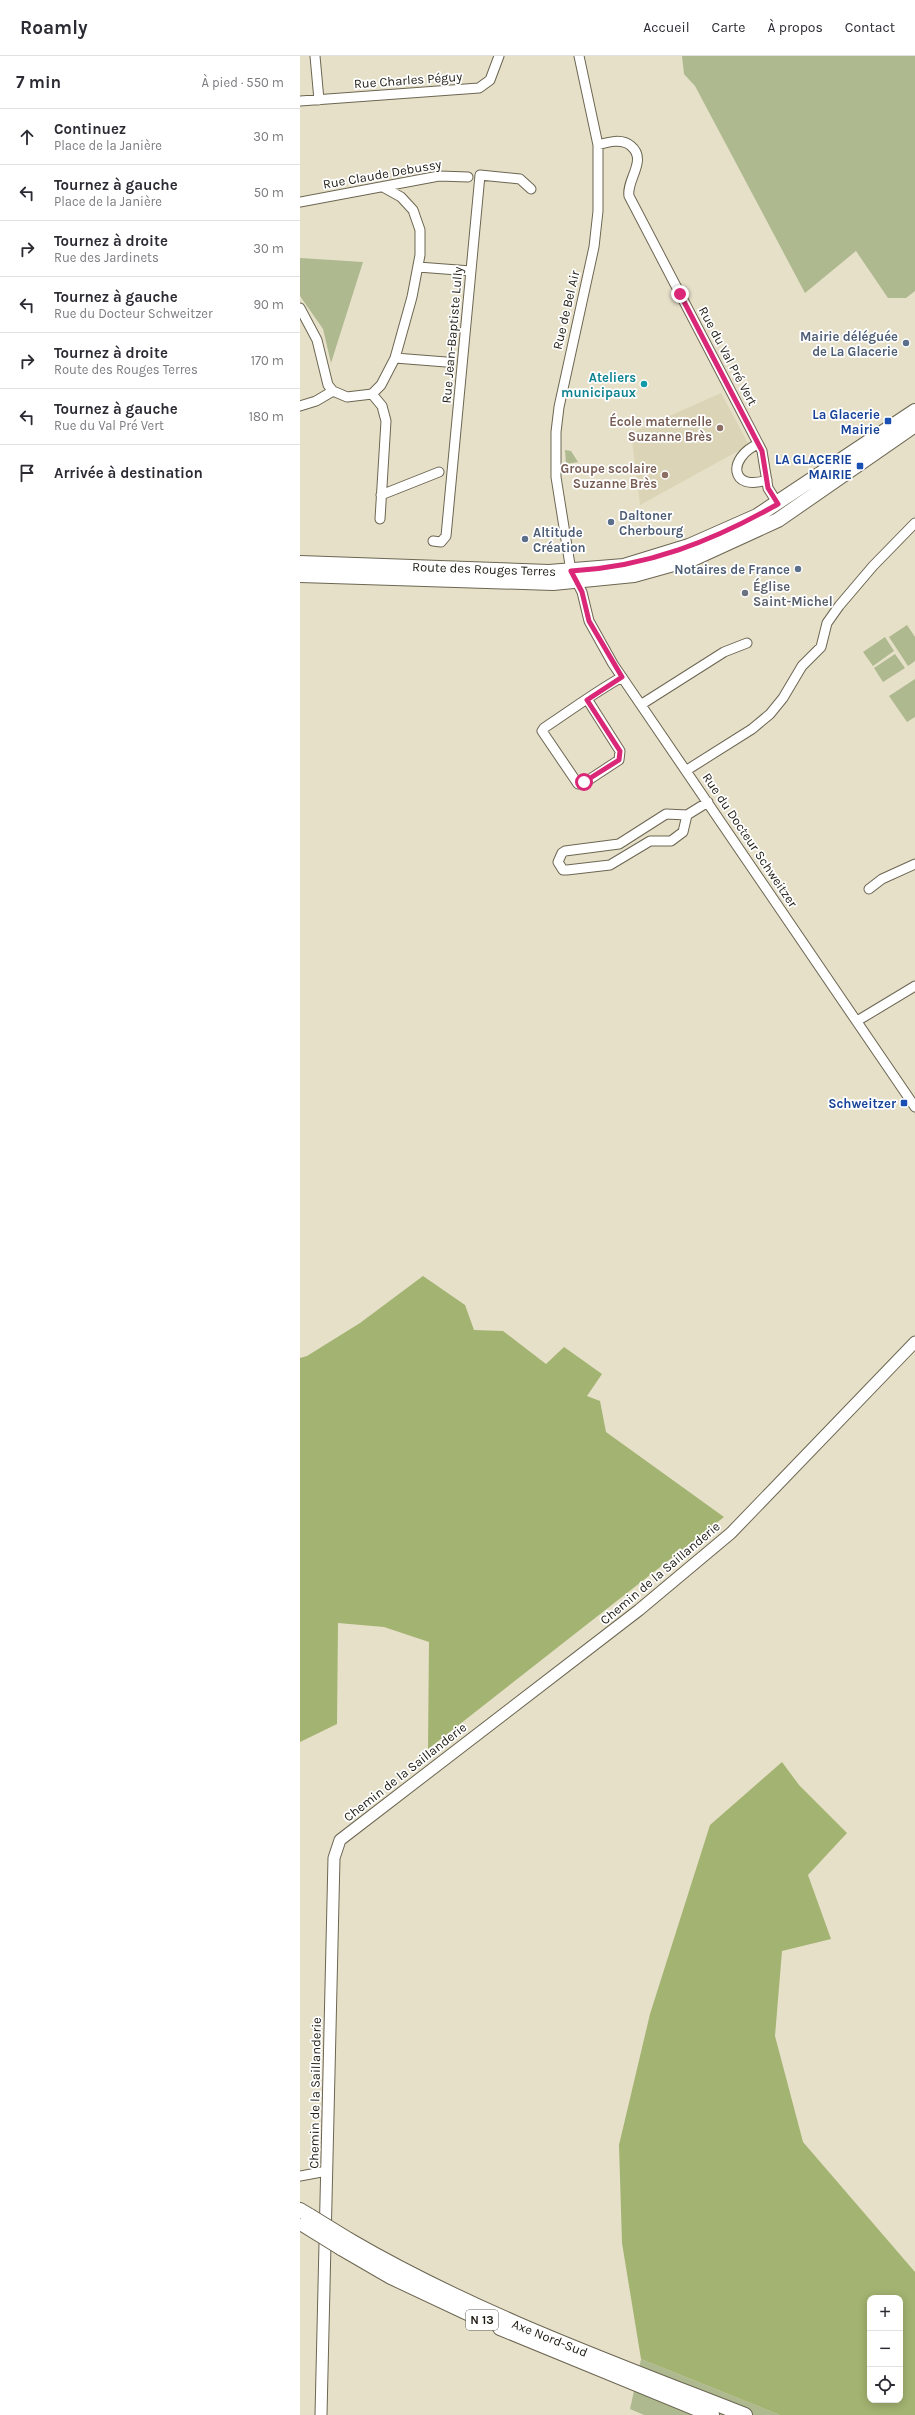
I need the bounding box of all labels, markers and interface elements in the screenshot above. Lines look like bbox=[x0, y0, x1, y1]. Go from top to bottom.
text: Roamly bbox=[20, 17, 87, 39]
text: Accueil bbox=[643, 19, 690, 36]
text: Carte bbox=[712, 19, 745, 36]
text: À propos bbox=[767, 19, 823, 36]
text: Contact bbox=[845, 19, 895, 36]
street label: Rue Charles Péguy bbox=[353, 69, 463, 91]
text: 7 min bbox=[16, 72, 61, 92]
text: À pied · 550 m bbox=[201, 75, 284, 90]
text: Continuez bbox=[54, 120, 126, 138]
icon: ahead bbox=[16, 126, 38, 148]
text: 30 m bbox=[253, 129, 284, 144]
text: Place de la Janière bbox=[54, 138, 162, 153]
street label: Rue Claude Debussy bbox=[322, 156, 442, 192]
text: Tournez à gauche bbox=[54, 176, 178, 194]
icon: left bbox=[16, 182, 38, 204]
text: 50 m bbox=[254, 185, 284, 200]
text: Place de la Janière bbox=[54, 194, 162, 209]
text: Tournez à droite bbox=[54, 232, 168, 250]
icon: right bbox=[16, 238, 38, 260]
text: 30 m bbox=[253, 241, 284, 256]
text: Rue des Jardinets bbox=[54, 250, 159, 265]
street label: Rue Jean-Baptiste Lully bbox=[439, 266, 465, 404]
street label: Rue de Bel Air bbox=[550, 269, 582, 351]
route end bbox=[671, 285, 689, 303]
text: Tournez à gauche bbox=[54, 288, 178, 306]
icon: left bbox=[16, 294, 38, 316]
text: 90 m bbox=[253, 297, 284, 312]
street label: Rue du Val Pré Vert bbox=[696, 304, 760, 408]
text: Rue du Docteur Schweitzer bbox=[54, 306, 213, 321]
place label: Mairie déléguée de La Glacerie bbox=[800, 329, 898, 359]
marker: Mairie déléguée de La Glacerie bbox=[901, 338, 911, 348]
text: Tournez à droite bbox=[54, 344, 168, 362]
icon: right bbox=[16, 350, 38, 372]
text: 170 m bbox=[251, 353, 284, 368]
text: Route des Rouges Terres bbox=[54, 362, 198, 377]
place label: Ateliers municipaux bbox=[561, 370, 636, 400]
marker: Ateliers municipaux bbox=[639, 379, 649, 389]
text: Tournez à gauche bbox=[54, 400, 178, 418]
icon: left bbox=[16, 406, 38, 428]
place label: La Glacerie Mairie bbox=[812, 407, 880, 437]
text: 180 m bbox=[249, 409, 284, 424]
place label: École maternelle Suzanne Brès bbox=[609, 412, 712, 444]
marker: La Glacerie Mairie bbox=[883, 416, 893, 426]
text: Rue du Val Pré Vert bbox=[54, 418, 164, 433]
marker: École maternelle Suzanne Brès bbox=[715, 423, 725, 433]
place label: LA GLACERIE MAIRIE bbox=[775, 452, 852, 482]
place label: Groupe scolaire Suzanne Brès bbox=[561, 461, 657, 491]
marker: LA GLACERIE MAIRIE bbox=[855, 461, 865, 471]
icon: arrive bbox=[16, 462, 38, 484]
text: Arrivée à destination bbox=[54, 464, 203, 482]
marker: Groupe scolaire Suzanne Brès bbox=[660, 470, 670, 480]
place label: Daltoner Cherbourg bbox=[619, 508, 684, 538]
marker: Daltoner Cherbourg bbox=[606, 517, 616, 527]
place label: Altitude Création bbox=[533, 525, 586, 555]
marker: Altitude Création bbox=[520, 534, 530, 544]
street label: Route des Rouges Terres bbox=[412, 559, 556, 579]
place label: Notaires de France bbox=[674, 562, 790, 577]
marker: Notaires de France bbox=[793, 564, 803, 574]
place label: Église Saint-Michel bbox=[753, 577, 833, 609]
marker: Église Saint-Michel bbox=[740, 588, 750, 598]
street label: Rue du Docteur Schweitzer bbox=[699, 770, 801, 910]
route start bbox=[575, 773, 593, 791]
place label: Schweitzer bbox=[828, 1096, 897, 1111]
marker: Schweitzer bbox=[899, 1098, 909, 1108]
street label: Chemin de la Saillanderie bbox=[597, 1518, 723, 1627]
street label: Chemin de la Saillanderie bbox=[341, 1719, 470, 1825]
street label: Chemin de la Saillanderie bbox=[306, 2017, 324, 2169]
map controls bbox=[867, 2295, 903, 2403]
button: + bbox=[867, 2295, 903, 2331]
road number: N 13 bbox=[466, 2310, 498, 2330]
street label: Axe Nord-Sud bbox=[510, 2316, 590, 2360]
button: − bbox=[867, 2331, 903, 2367]
button: locate bbox=[867, 2367, 903, 2403]

